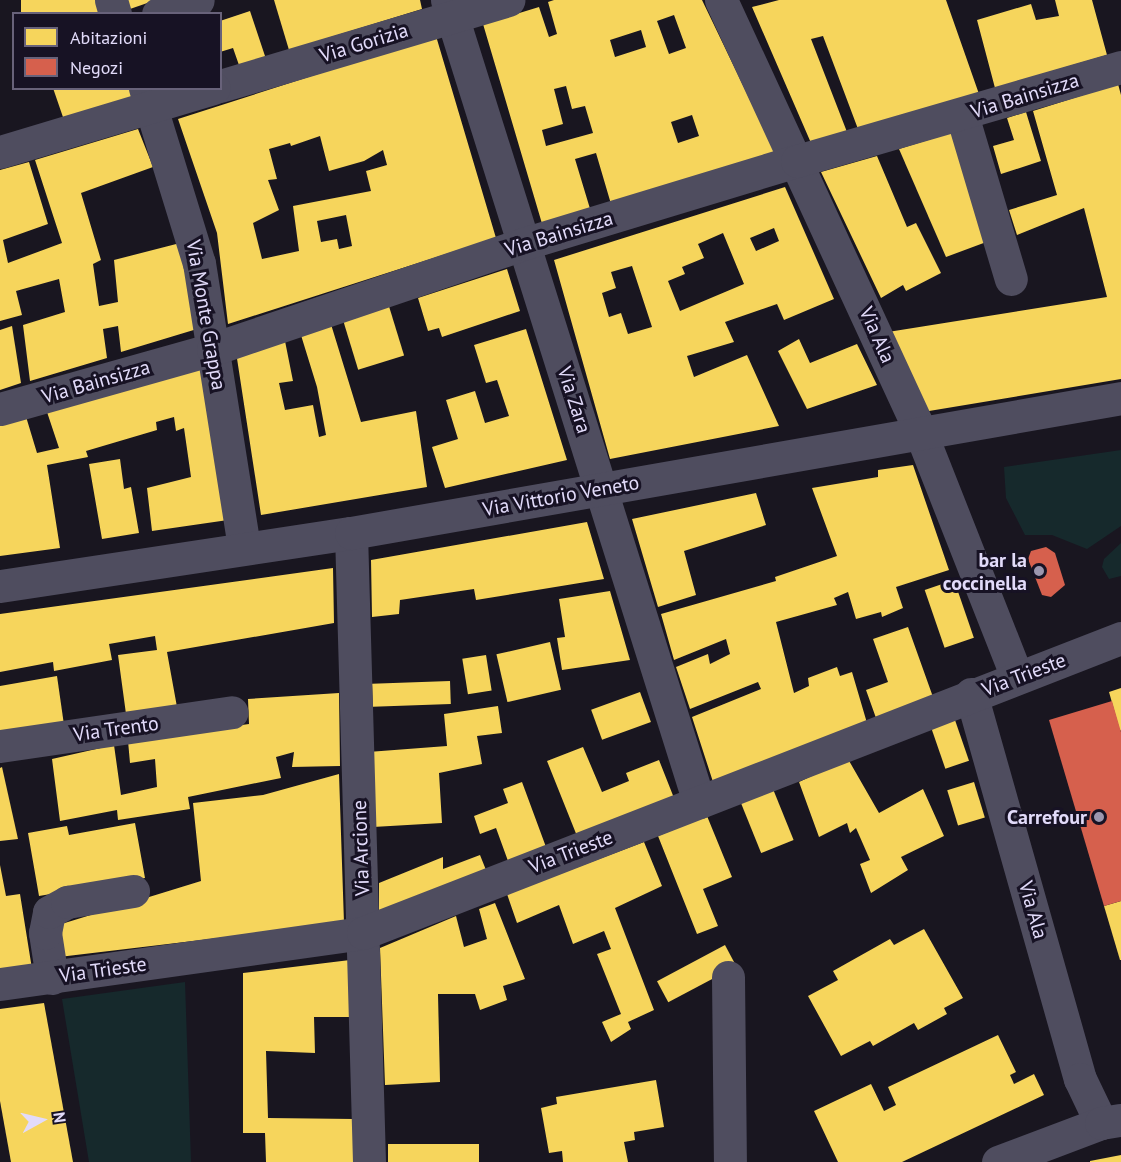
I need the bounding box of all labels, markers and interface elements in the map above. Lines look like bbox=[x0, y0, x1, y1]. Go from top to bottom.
legend bbox=[12, 12, 222, 90]
street label: Via Gorizia bbox=[317, 18, 411, 68]
text: Abitazioni bbox=[70, 26, 147, 49]
text: Negozi bbox=[70, 56, 123, 79]
street label: Via Bainsizza bbox=[968, 68, 1082, 124]
street label: Via Bainsizza bbox=[502, 206, 616, 262]
street label: Via Monte Grappa bbox=[181, 238, 231, 392]
street label: Via Ala bbox=[854, 303, 900, 367]
street label: Via Bainsizza bbox=[39, 355, 153, 409]
street label: Via Zara bbox=[552, 363, 596, 437]
street label: Via Vittorio Veneto bbox=[480, 470, 642, 522]
place label: bar la coccinella bbox=[943, 548, 1027, 595]
marker: bar la coccinella bbox=[1032, 564, 1046, 578]
street label: Via Trieste bbox=[978, 648, 1070, 702]
street label: Via Trento bbox=[72, 711, 160, 747]
street label: Via Arcione bbox=[347, 799, 375, 897]
place label: Carrefour bbox=[1007, 805, 1087, 829]
marker: Carrefour bbox=[1092, 810, 1106, 824]
street label: Via Trieste bbox=[525, 825, 617, 879]
street label: Via Ala bbox=[1013, 878, 1053, 942]
street label: Via Trieste bbox=[58, 952, 148, 988]
north arrow bbox=[12, 1090, 72, 1150]
text: N bbox=[49, 1111, 70, 1124]

